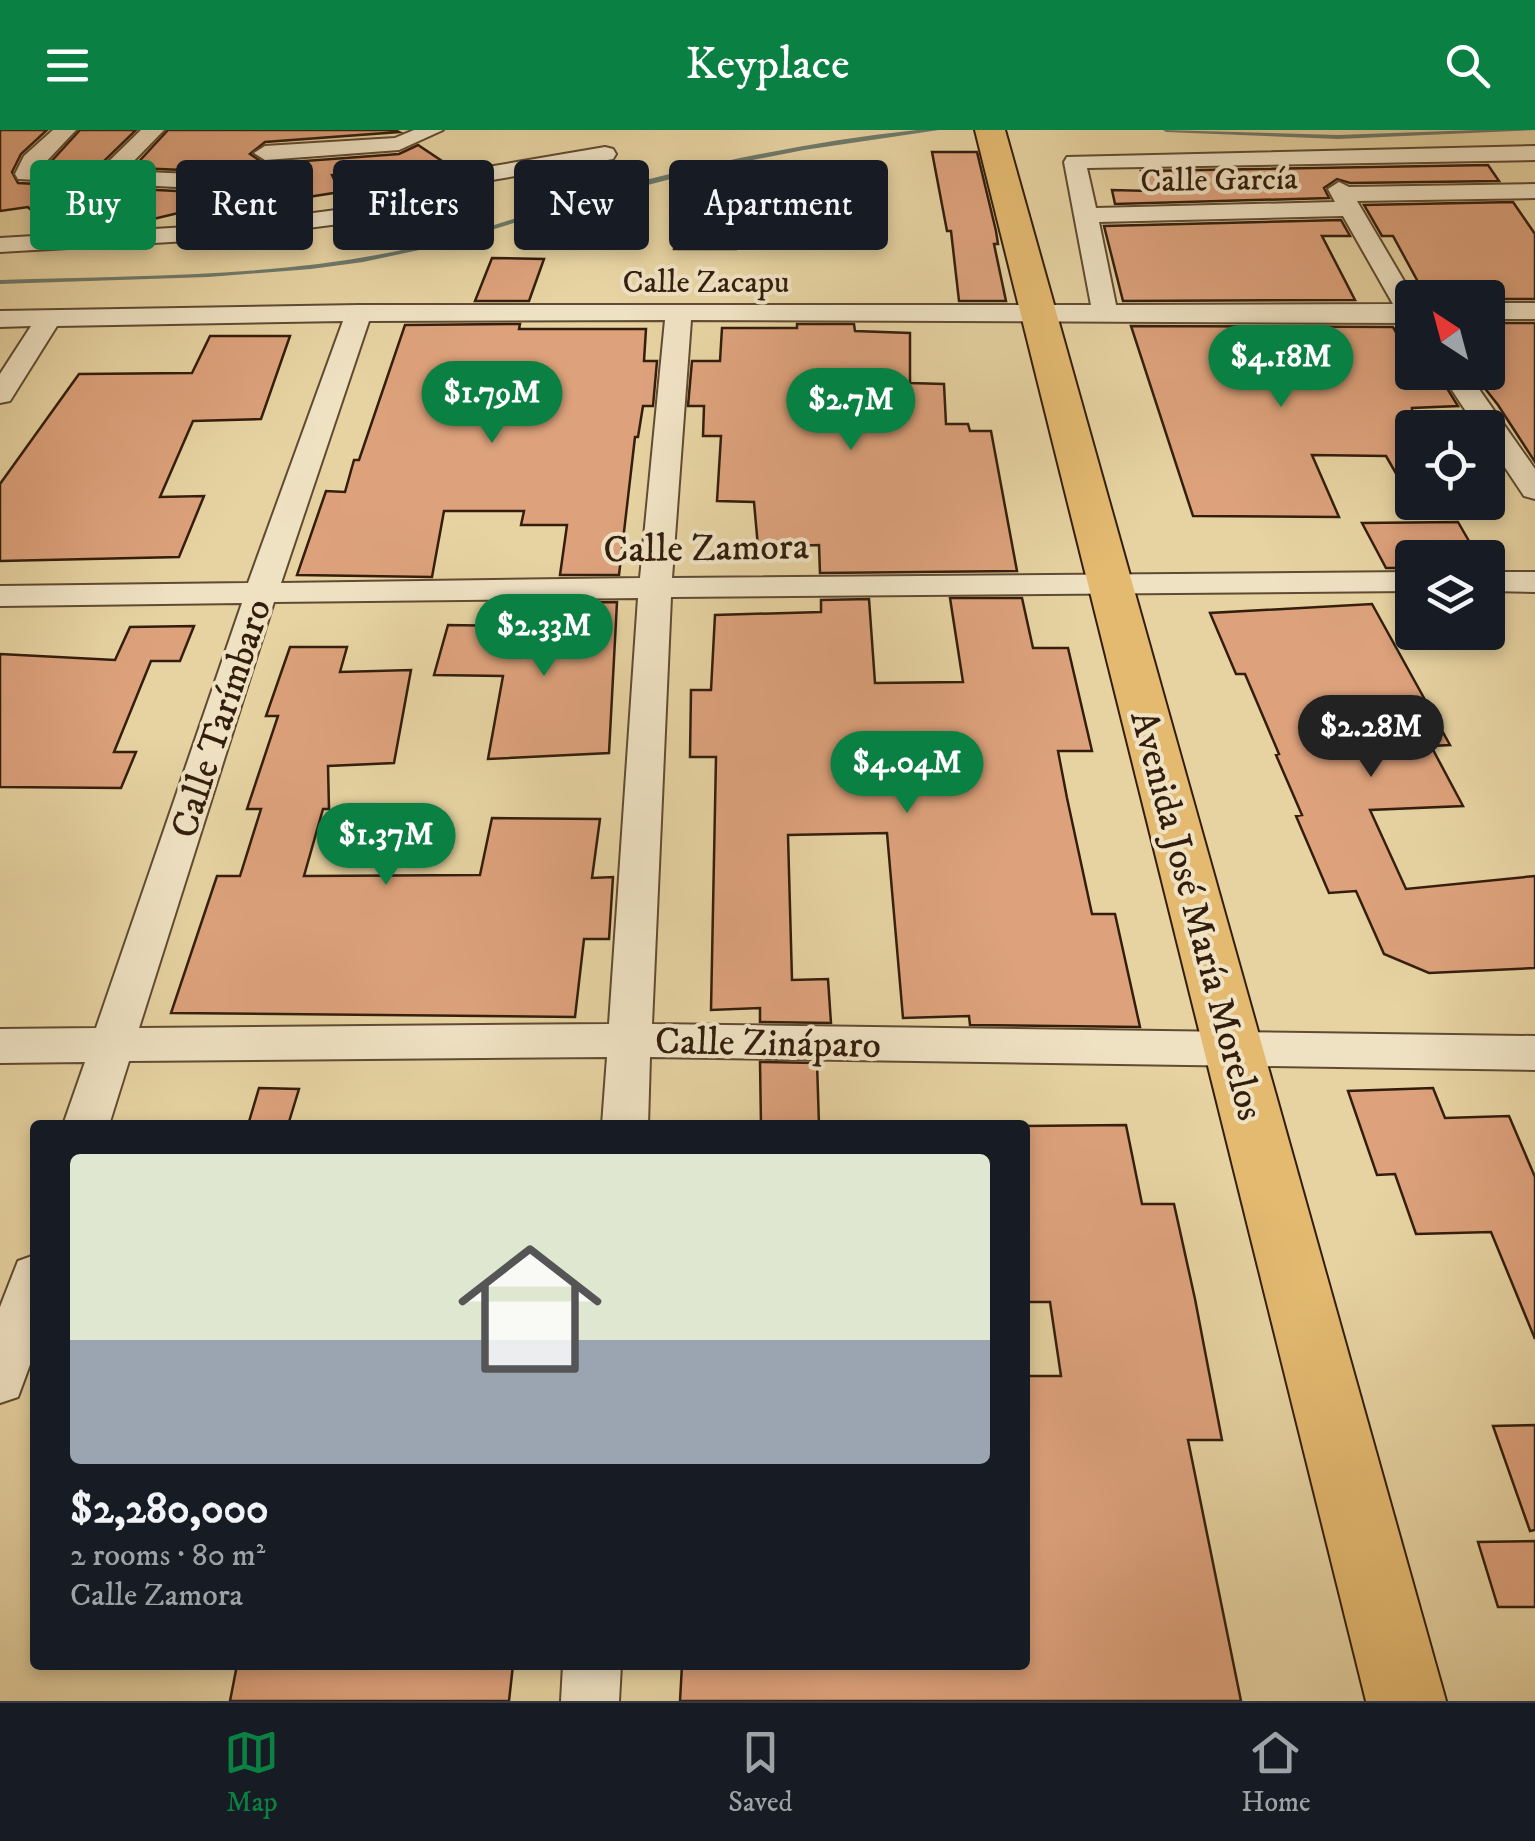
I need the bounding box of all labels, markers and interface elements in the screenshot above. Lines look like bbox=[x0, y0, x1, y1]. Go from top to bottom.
text: Keyplace bbox=[685, 37, 850, 93]
icon: menu bbox=[40, 38, 95, 93]
icon: search bbox=[1440, 38, 1495, 93]
chip: Buy bbox=[30, 160, 156, 250]
chip: Rent bbox=[176, 160, 313, 250]
chip: Filters bbox=[333, 160, 494, 250]
chip: New bbox=[514, 160, 649, 250]
chip: Apartment bbox=[669, 160, 888, 250]
street label: Calle García bbox=[1140, 160, 1299, 202]
street label: Calle Zacapu bbox=[622, 263, 790, 303]
north arrow bbox=[1395, 280, 1505, 390]
map controls bbox=[1395, 280, 1505, 650]
pin: $4.18M bbox=[1200, 325, 1362, 410]
text: $4.18M bbox=[1230, 337, 1332, 377]
pin: $1.79M bbox=[411, 361, 573, 446]
pin: $2.7M bbox=[781, 368, 921, 453]
text: $1.79M bbox=[444, 373, 540, 413]
text: $2.7M bbox=[808, 380, 894, 420]
button: locate bbox=[1395, 410, 1505, 520]
street label: Calle Zamora bbox=[603, 523, 809, 575]
button: layers bbox=[1395, 540, 1505, 650]
street label: Calle Tarímbaro bbox=[161, 593, 283, 844]
pin: $2.33M bbox=[463, 594, 625, 679]
text: $2.33M bbox=[497, 606, 591, 646]
pin: $2.28M bbox=[1290, 695, 1452, 780]
street label: Avenida José María Morelos bbox=[1118, 705, 1274, 1126]
text: $2.28M bbox=[1320, 707, 1422, 747]
pin: $4.04M bbox=[826, 731, 988, 816]
text: $4.04M bbox=[852, 743, 962, 783]
pin: $1.37M bbox=[305, 803, 467, 888]
text: $1.37M bbox=[339, 815, 433, 855]
street label: Calle Zináparo bbox=[655, 1018, 881, 1070]
icon: home bbox=[440, 1219, 620, 1399]
text: $2,280,000 bbox=[70, 1484, 269, 1536]
text: 2 rooms · 80 m² bbox=[70, 1536, 265, 1576]
text: Calle Zamora bbox=[70, 1576, 243, 1616]
tab: Map bbox=[224, 1725, 279, 1820]
tab: Saved bbox=[728, 1725, 793, 1820]
tab: Home bbox=[1241, 1725, 1311, 1820]

